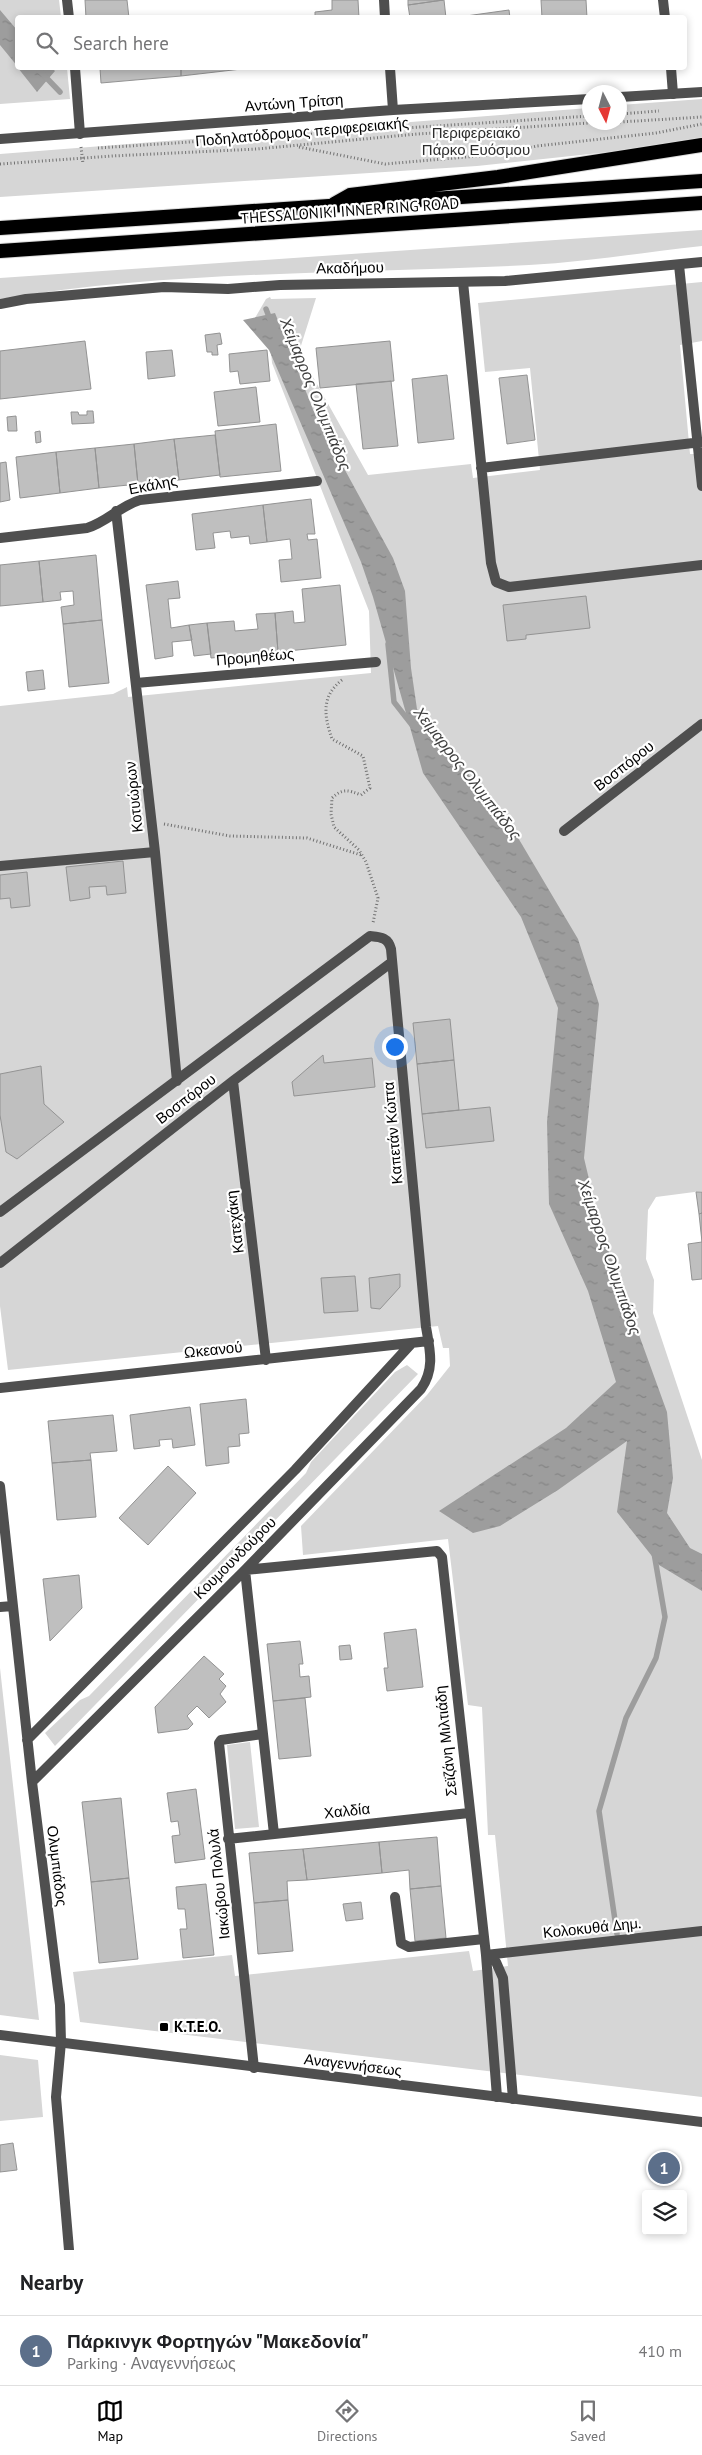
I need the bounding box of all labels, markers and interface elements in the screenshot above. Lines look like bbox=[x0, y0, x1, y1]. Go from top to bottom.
search box bbox=[15, 15, 687, 70]
icon: search bbox=[33, 29, 61, 57]
text: Search here bbox=[73, 31, 169, 55]
north arrow bbox=[582, 85, 627, 130]
street label: Αντώνη Τρίτση bbox=[244, 90, 344, 115]
street label: Ποδηλατόδρομος περιφερειακής bbox=[194, 113, 410, 150]
park label: Περιφερειακό Πάρκο Ευόσμου bbox=[422, 123, 530, 159]
street label: THESSALONIKI INNER RING ROAD bbox=[240, 193, 460, 228]
street label: Ακαδήμου bbox=[316, 257, 384, 278]
water label: Χείμαρρος Ολυμπιάδος bbox=[276, 314, 356, 474]
street label: Εκάλης bbox=[127, 471, 179, 499]
street label: Προμηθέως bbox=[215, 644, 295, 669]
water label: Χείμαρρος Ολυμπιάδος bbox=[409, 702, 526, 844]
street label: Βοσπόρου bbox=[590, 736, 658, 795]
street label: Κοτυώρων bbox=[120, 760, 147, 834]
your location bbox=[382, 1034, 408, 1060]
street label: Βοσπόρου bbox=[152, 1069, 220, 1128]
street label: Καπετάν Κώττα bbox=[379, 1081, 406, 1185]
water label: Χείμαρρος Ολυμπιάδος bbox=[574, 1176, 646, 1338]
street label: Κατεχάκη bbox=[221, 1190, 248, 1255]
street label: Ωκεανού bbox=[183, 1337, 243, 1362]
street label: Κουμουνδούρου bbox=[190, 1513, 280, 1603]
street label: Σεϊζάνη Μιλτιάδη bbox=[430, 1685, 461, 1797]
street label: Χαλδία bbox=[323, 1799, 371, 1822]
street label: Ολυμπιάδος bbox=[43, 1824, 72, 1907]
street label: Ιακώβου Πολυλά bbox=[203, 1827, 234, 1940]
street label: Κολοκυθά Δημ. bbox=[542, 1913, 642, 1942]
place label: K.T.E.O. bbox=[174, 2017, 222, 2036]
marker: K.T.E.O. bbox=[158, 2021, 170, 2033]
street label: Αναγεννήσεως bbox=[303, 2049, 403, 2080]
pin: 1 bbox=[648, 2149, 680, 2187]
map controls bbox=[642, 2190, 687, 2235]
button: layers bbox=[642, 2190, 687, 2235]
text: Nearby bbox=[20, 2269, 83, 2296]
text: Πάρκινγκ Φορτηγών "Μακεδονία" bbox=[67, 2329, 369, 2353]
text: 1 bbox=[31, 2341, 41, 2361]
text: 410 m bbox=[639, 2341, 682, 2361]
text: Parking · Αναγεννήσεως bbox=[67, 2353, 236, 2373]
tab: Map bbox=[96, 2397, 124, 2445]
tab: Directions bbox=[317, 2397, 377, 2445]
tab: Saved bbox=[570, 2397, 606, 2445]

